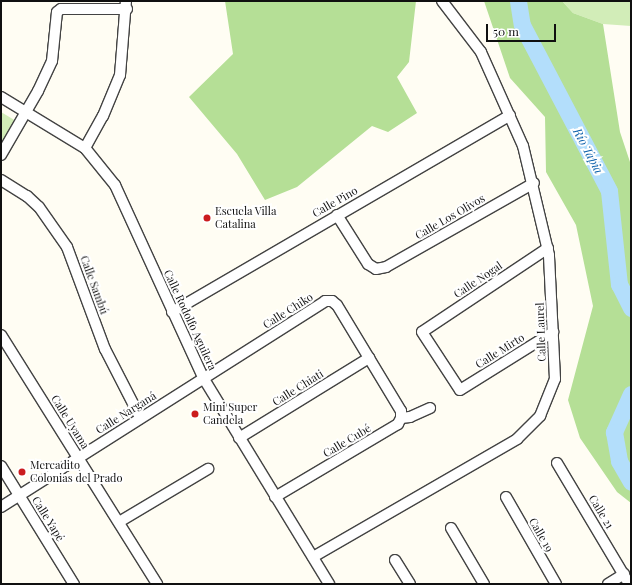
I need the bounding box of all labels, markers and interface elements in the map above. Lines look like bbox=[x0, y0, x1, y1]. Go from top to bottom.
scale bar bbox=[488, 16, 558, 42]
text: 50 m bbox=[493, 23, 519, 39]
water label: Río Tapia bbox=[570, 126, 606, 176]
street label: Calle Pino bbox=[310, 184, 360, 220]
street label: Calle Los Olivos bbox=[413, 192, 487, 242]
place label: Escuela Villa Catalina bbox=[215, 205, 277, 231]
marker: Escuela Villa Catalina bbox=[202, 213, 212, 223]
street label: Calle Sambú bbox=[77, 254, 111, 316]
street label: Calle Nogal bbox=[451, 259, 505, 301]
street label: Calle Rodolfo Aguilera bbox=[161, 267, 219, 373]
street label: Calle Chiko bbox=[261, 290, 315, 332]
street label: Calle Laurel bbox=[533, 302, 549, 362]
street label: Calle Mirto bbox=[473, 331, 527, 371]
street label: Calle Chiati bbox=[270, 367, 326, 409]
street label: Calle Narganá bbox=[93, 389, 159, 437]
street label: Calle Uyama bbox=[48, 393, 92, 451]
place label: Mini Super Candela bbox=[203, 401, 258, 427]
marker: Mini Super Candela bbox=[190, 409, 200, 419]
street label: Calle Cubé bbox=[321, 422, 373, 460]
place label: Mercadito Colonias del Prado bbox=[30, 459, 123, 485]
marker: Mercadito Colonias del Prado bbox=[17, 467, 27, 477]
street label: Calle 21 bbox=[586, 493, 616, 531]
street label: Calle Yapé bbox=[29, 494, 67, 544]
street label: Calle 19 bbox=[526, 516, 556, 554]

